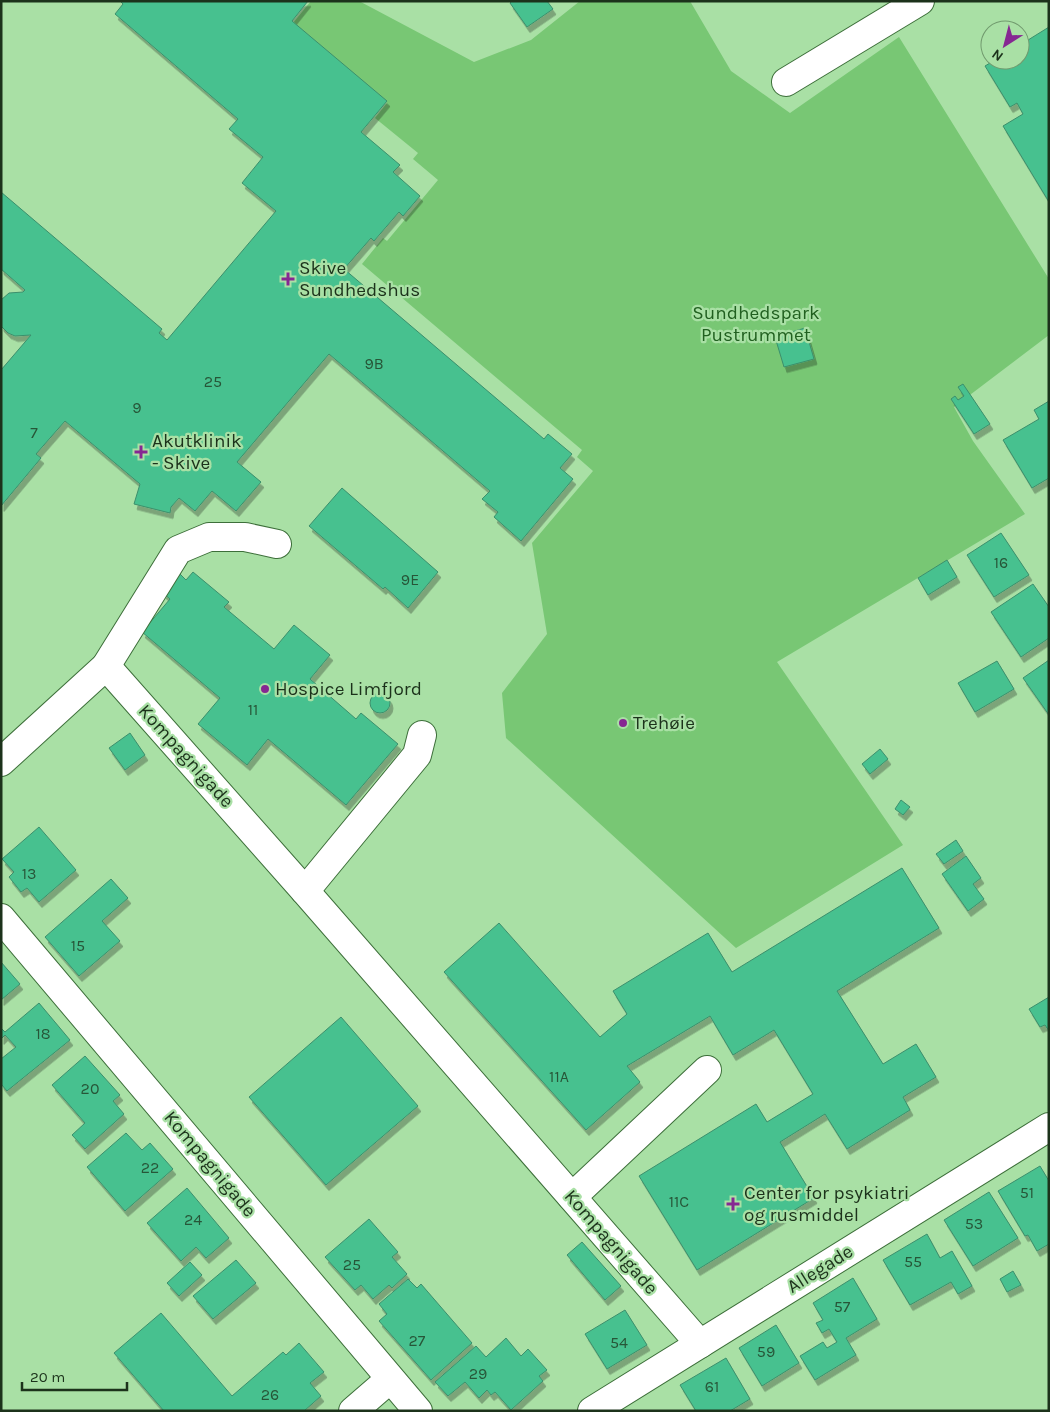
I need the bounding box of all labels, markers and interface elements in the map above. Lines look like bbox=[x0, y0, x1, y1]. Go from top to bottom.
north arrow bbox=[980, 20, 1030, 70]
text: N bbox=[989, 45, 1007, 65]
place label: Skive Sundhedshus bbox=[299, 257, 420, 301]
marker: Skive Sundhedshus bbox=[281, 272, 295, 286]
park label: Sundhedspark Pustrummet bbox=[692, 302, 820, 346]
house number: 9B bbox=[364, 354, 384, 373]
house number: 25 bbox=[204, 372, 222, 391]
house number: 9 bbox=[132, 398, 142, 417]
house number: 7 bbox=[30, 423, 38, 442]
place label: Akutklinik - Skive bbox=[152, 430, 242, 474]
marker: Akutklinik - Skive bbox=[134, 445, 148, 459]
house number: 16 bbox=[994, 553, 1008, 572]
house number: 9E bbox=[401, 570, 419, 589]
place label: Hospice Limfjord bbox=[275, 678, 422, 700]
marker: Hospice Limfjord bbox=[259, 683, 271, 695]
street label: Kompagnigade bbox=[134, 700, 238, 812]
house number: 11 bbox=[248, 700, 258, 719]
place label: Trehøie bbox=[633, 712, 695, 734]
marker: Trehøie bbox=[617, 717, 629, 729]
house number: 13 bbox=[22, 864, 36, 883]
house number: 15 bbox=[71, 936, 85, 955]
house number: 18 bbox=[35, 1024, 51, 1043]
house number: 11A bbox=[549, 1067, 569, 1086]
house number: 20 bbox=[81, 1079, 99, 1098]
street label: Kompagnigade bbox=[159, 1107, 261, 1221]
house number: 22 bbox=[141, 1158, 159, 1177]
place label: Center for psykiatri og rusmiddel bbox=[744, 1182, 909, 1226]
house number: 51 bbox=[1020, 1183, 1034, 1202]
street label: Kompagnigade bbox=[560, 1185, 662, 1299]
house number: 11C bbox=[669, 1192, 689, 1211]
marker: Center for psykiatri og rusmiddel bbox=[726, 1197, 740, 1211]
house number: 24 bbox=[184, 1210, 202, 1229]
house number: 53 bbox=[965, 1214, 983, 1233]
street label: Allegade bbox=[783, 1240, 857, 1298]
house number: 55 bbox=[904, 1252, 922, 1271]
house number: 25 bbox=[343, 1255, 361, 1274]
house number: 57 bbox=[834, 1297, 851, 1316]
house number: 27 bbox=[409, 1331, 426, 1350]
house number: 54 bbox=[610, 1333, 628, 1352]
house number: 59 bbox=[757, 1342, 775, 1361]
scale bar bbox=[22, 1360, 128, 1392]
house number: 29 bbox=[469, 1364, 487, 1383]
text: 20 m bbox=[30, 1368, 65, 1386]
house number: 61 bbox=[705, 1377, 719, 1396]
house number: 26 bbox=[261, 1385, 279, 1404]

